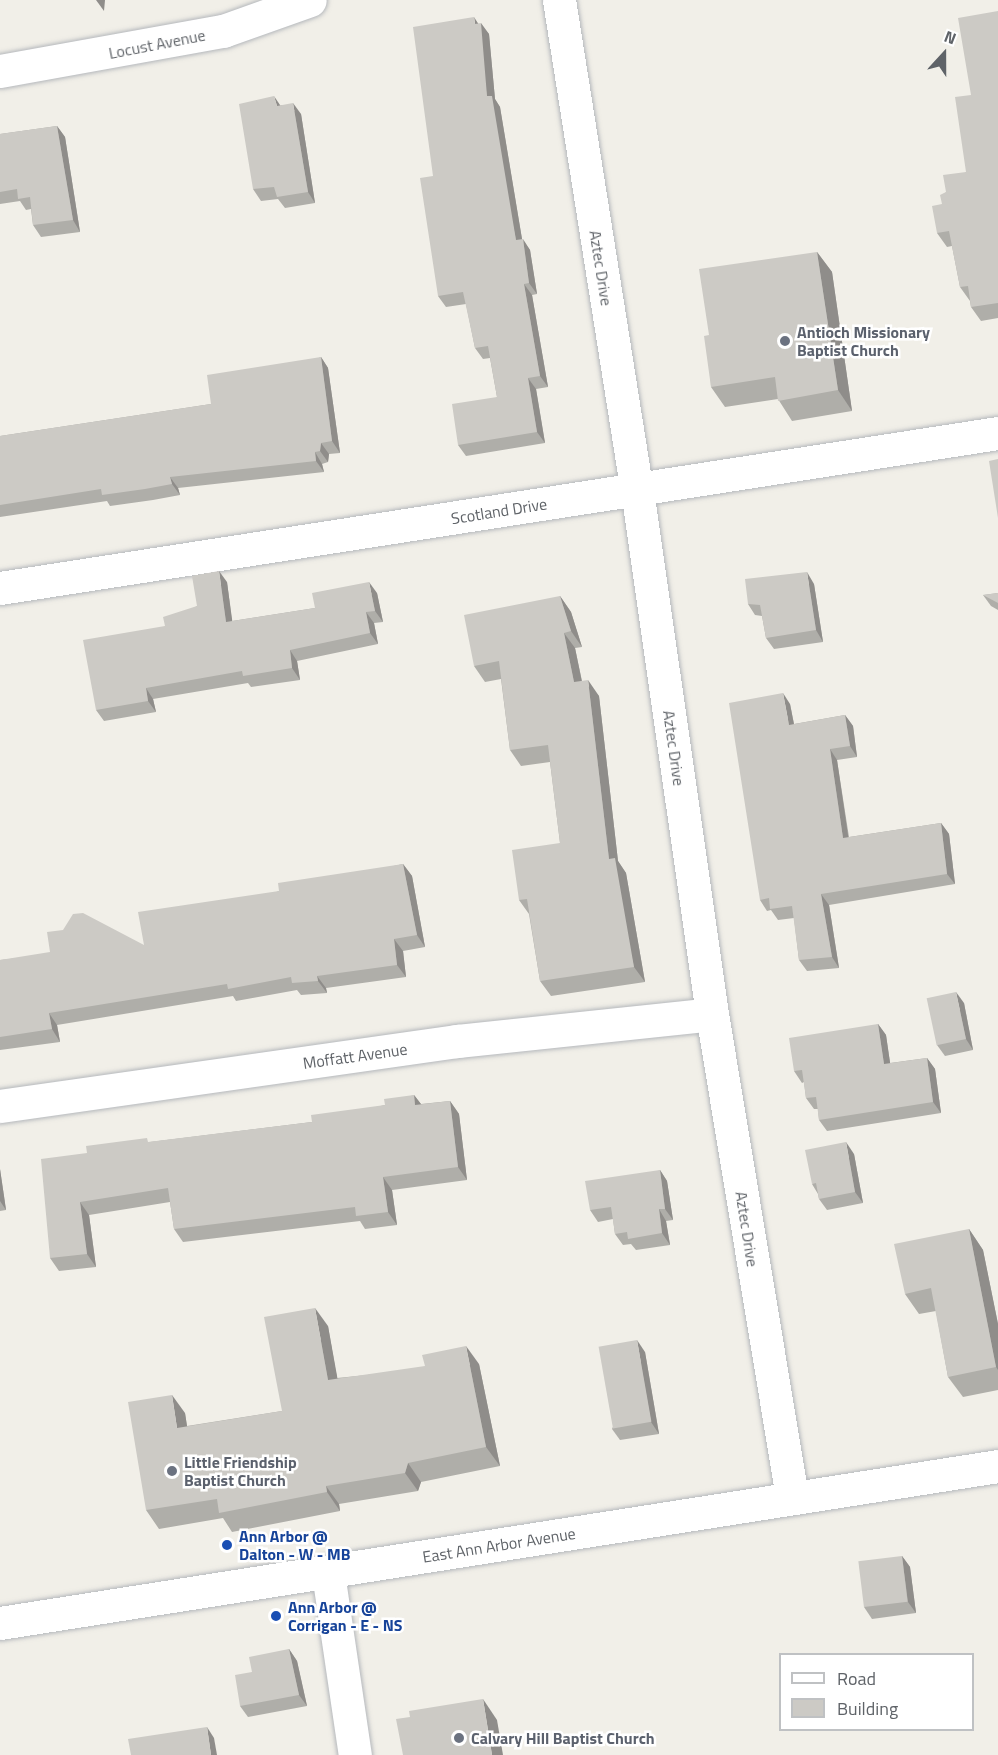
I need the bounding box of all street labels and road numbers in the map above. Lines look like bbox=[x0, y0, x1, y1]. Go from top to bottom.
street label: Locust Avenue bbox=[107, 25, 207, 63]
street label: Aztec Drive bbox=[586, 229, 616, 307]
street label: Scotland Drive bbox=[450, 494, 548, 528]
street label: Aztec Drive bbox=[659, 709, 689, 787]
street label: Moffatt Avenue bbox=[302, 1039, 408, 1073]
street label: Aztec Drive bbox=[732, 1190, 762, 1268]
street label: East Ann Arbor Avenue bbox=[421, 1523, 577, 1567]

